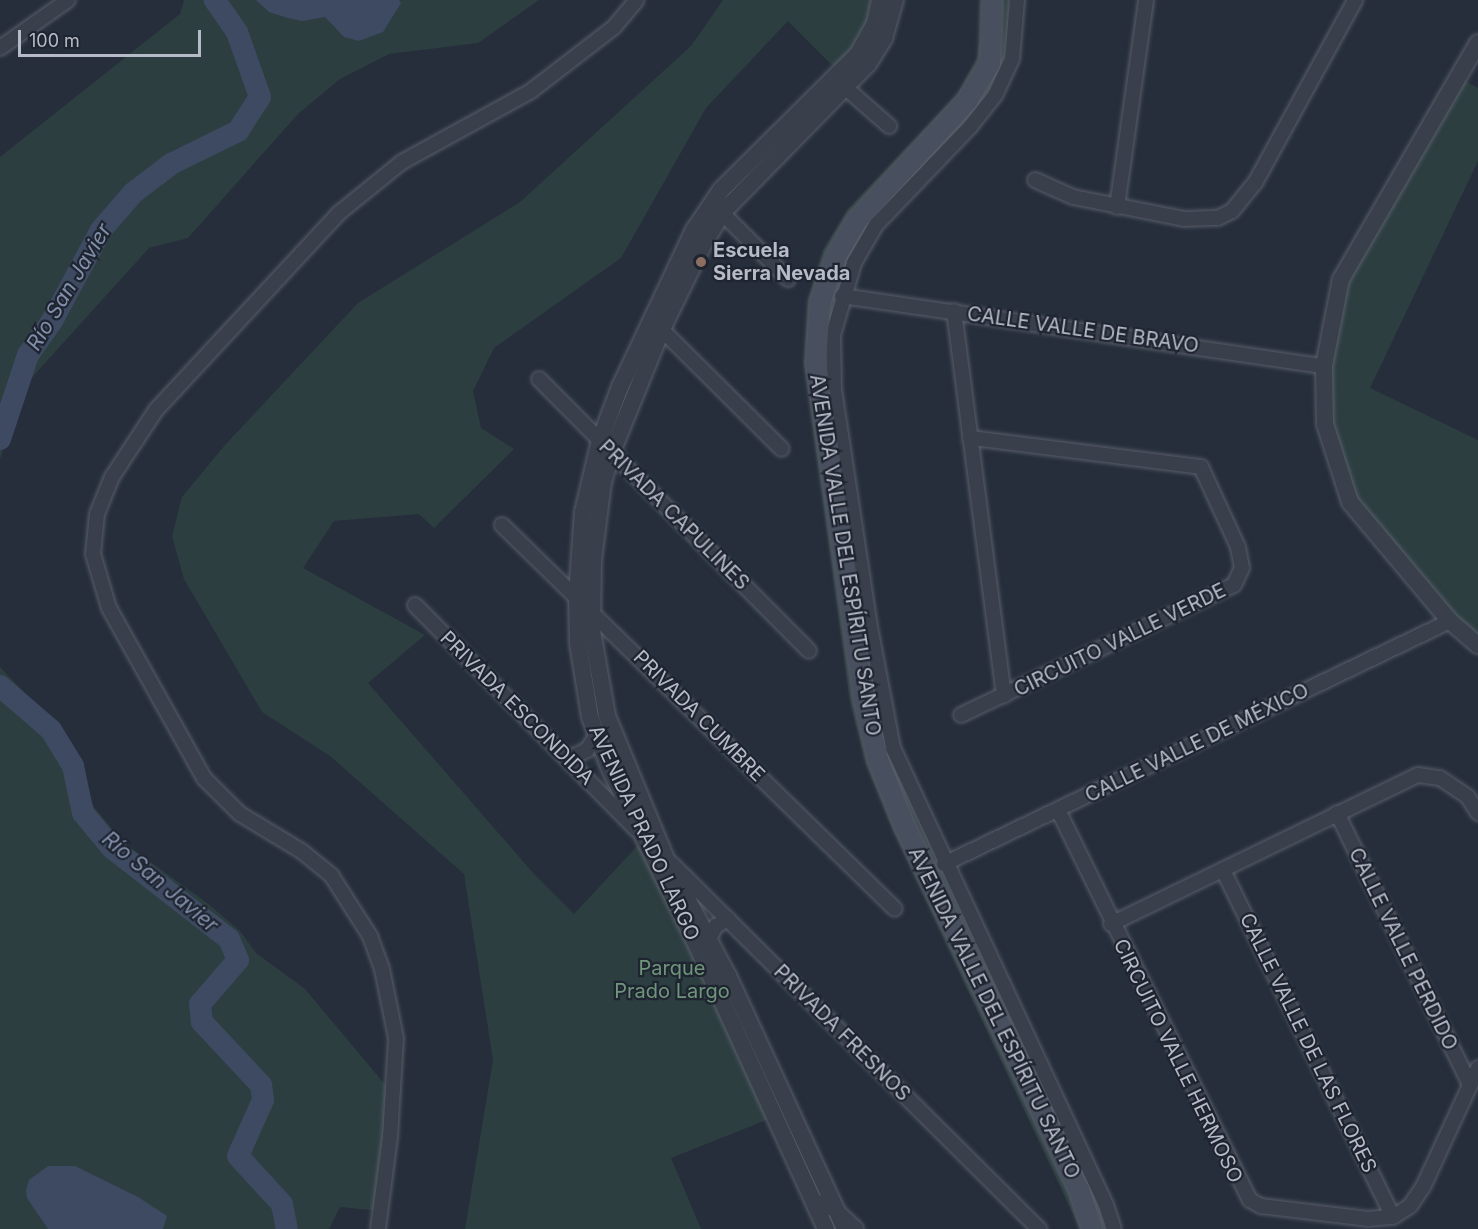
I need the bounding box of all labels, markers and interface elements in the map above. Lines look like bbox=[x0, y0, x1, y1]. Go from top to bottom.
scale bar bbox=[21, 18, 204, 56]
text: 100 m bbox=[29, 30, 80, 51]
water label: Río San Javier bbox=[21, 219, 117, 355]
place label: Escuela Sierra Nevada bbox=[713, 238, 850, 285]
marker: Escuela Sierra Nevada bbox=[694, 255, 708, 269]
street label: CALLE VALLE DE BRAVO bbox=[966, 302, 1200, 358]
street label: AVENIDA VALLE DEL ESPÍRITU SANTO bbox=[805, 373, 885, 737]
street label: PRIVADA CAPULINES bbox=[594, 435, 754, 595]
street label: CIRCUITO VALLE VERDE bbox=[1010, 578, 1230, 702]
street label: PRIVADA ESCONDIDA bbox=[435, 626, 599, 790]
street label: PRIVADA CUMBRE bbox=[628, 645, 770, 787]
street label: CALLE VALLE DE MÉXICO bbox=[1081, 678, 1313, 808]
street label: AVENIDA PRADO LARGO bbox=[583, 722, 705, 944]
water label: Río San Javier bbox=[97, 826, 223, 938]
street label: AVENIDA VALLE DEL ESPÍRITU SANTO bbox=[903, 843, 1085, 1183]
street label: CALLE VALLE PERDIDO bbox=[1344, 844, 1462, 1054]
street label: CALLE VALLE DE LAS FLORES bbox=[1235, 909, 1381, 1177]
street label: CIRCUITO VALLE HERMOSO bbox=[1108, 935, 1248, 1187]
park label: Parque Prado Largo bbox=[614, 956, 730, 1003]
street label: PRIVADA FRESNOS bbox=[769, 960, 915, 1106]

